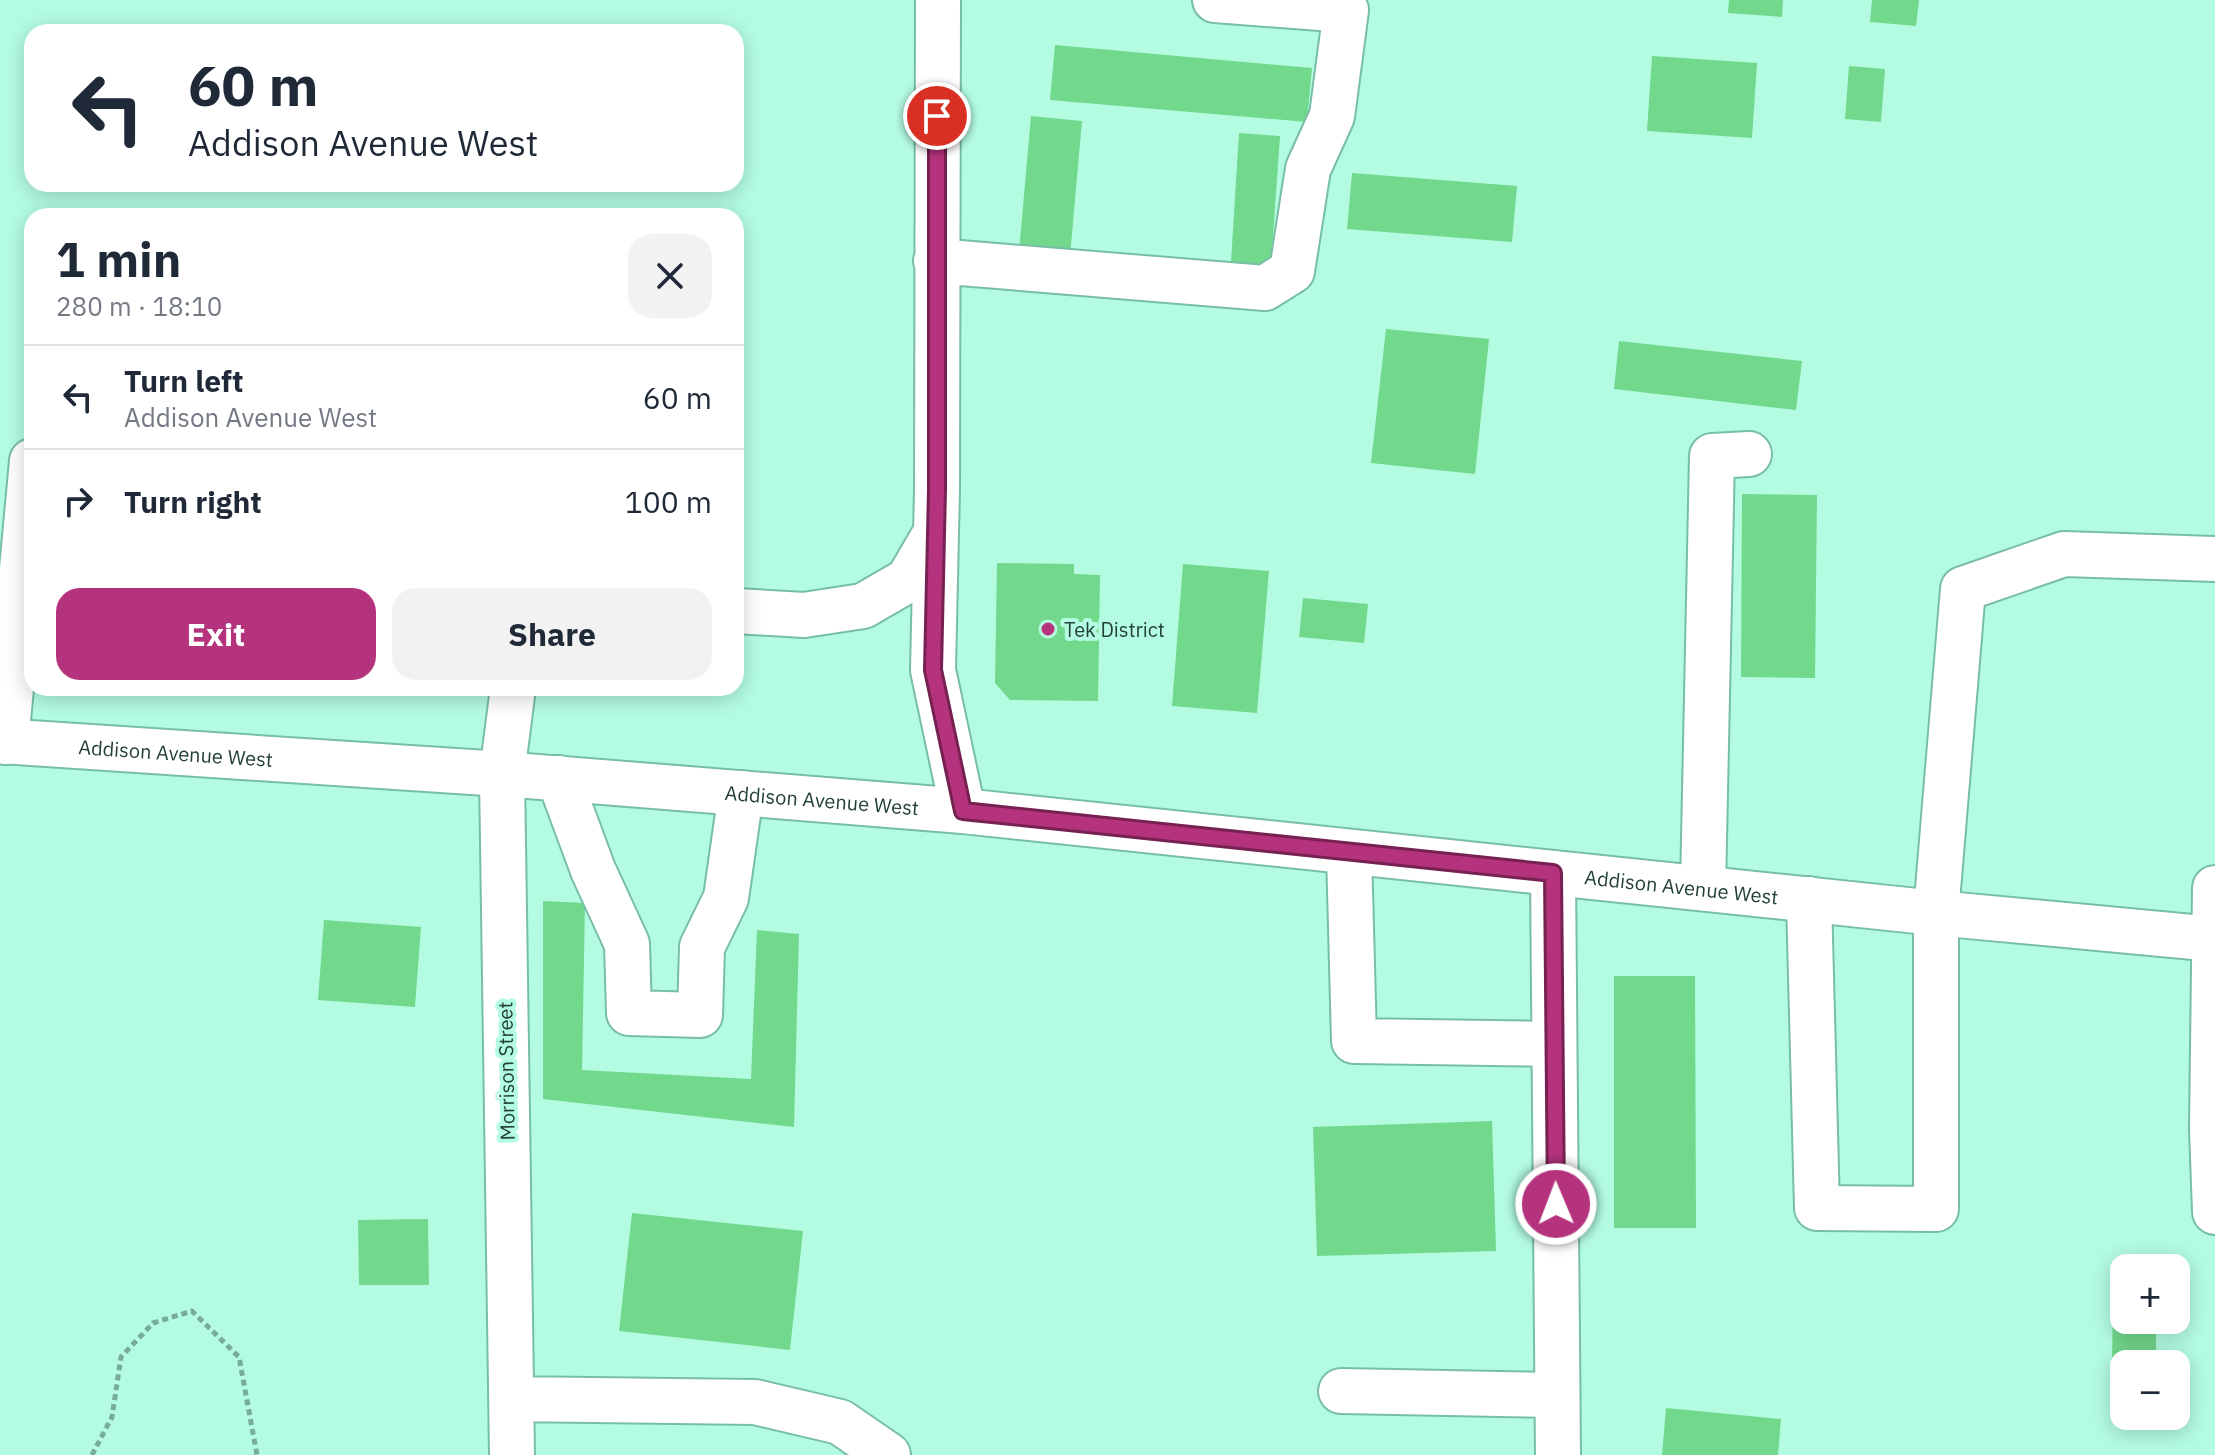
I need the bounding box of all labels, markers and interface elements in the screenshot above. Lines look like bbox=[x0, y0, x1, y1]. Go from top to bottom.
text: 60 m bbox=[188, 49, 318, 121]
icon: left bbox=[56, 56, 160, 160]
pin bbox=[903, 82, 971, 150]
icon: arrive bbox=[915, 94, 959, 138]
text: Addison Avenue West bbox=[188, 119, 538, 166]
text: 1 min bbox=[56, 228, 181, 290]
button: close bbox=[628, 234, 712, 318]
text: 280 m · 18:10 bbox=[56, 289, 222, 323]
text: Turn left bbox=[124, 361, 243, 400]
icon: left bbox=[56, 375, 100, 419]
text: 60 m bbox=[643, 378, 712, 417]
text: Addison Avenue West bbox=[124, 400, 377, 434]
icon: right bbox=[56, 479, 100, 523]
text: Turn right bbox=[124, 482, 262, 521]
text: 100 m bbox=[625, 482, 712, 521]
button: Exit bbox=[56, 588, 376, 680]
button: Share bbox=[392, 588, 712, 680]
place label: Tek District bbox=[1064, 616, 1165, 643]
marker: Tek District bbox=[1039, 620, 1057, 638]
street label: Addison Avenue West bbox=[78, 733, 274, 772]
street label: Addison Avenue West bbox=[724, 778, 920, 821]
street label: Addison Avenue West bbox=[1583, 863, 1780, 910]
street label: Morrison Street bbox=[491, 1001, 521, 1141]
position arrow bbox=[1514, 1162, 1598, 1246]
map controls bbox=[2110, 1254, 2190, 1430]
button: + bbox=[2110, 1254, 2190, 1334]
button: − bbox=[2110, 1350, 2190, 1430]

